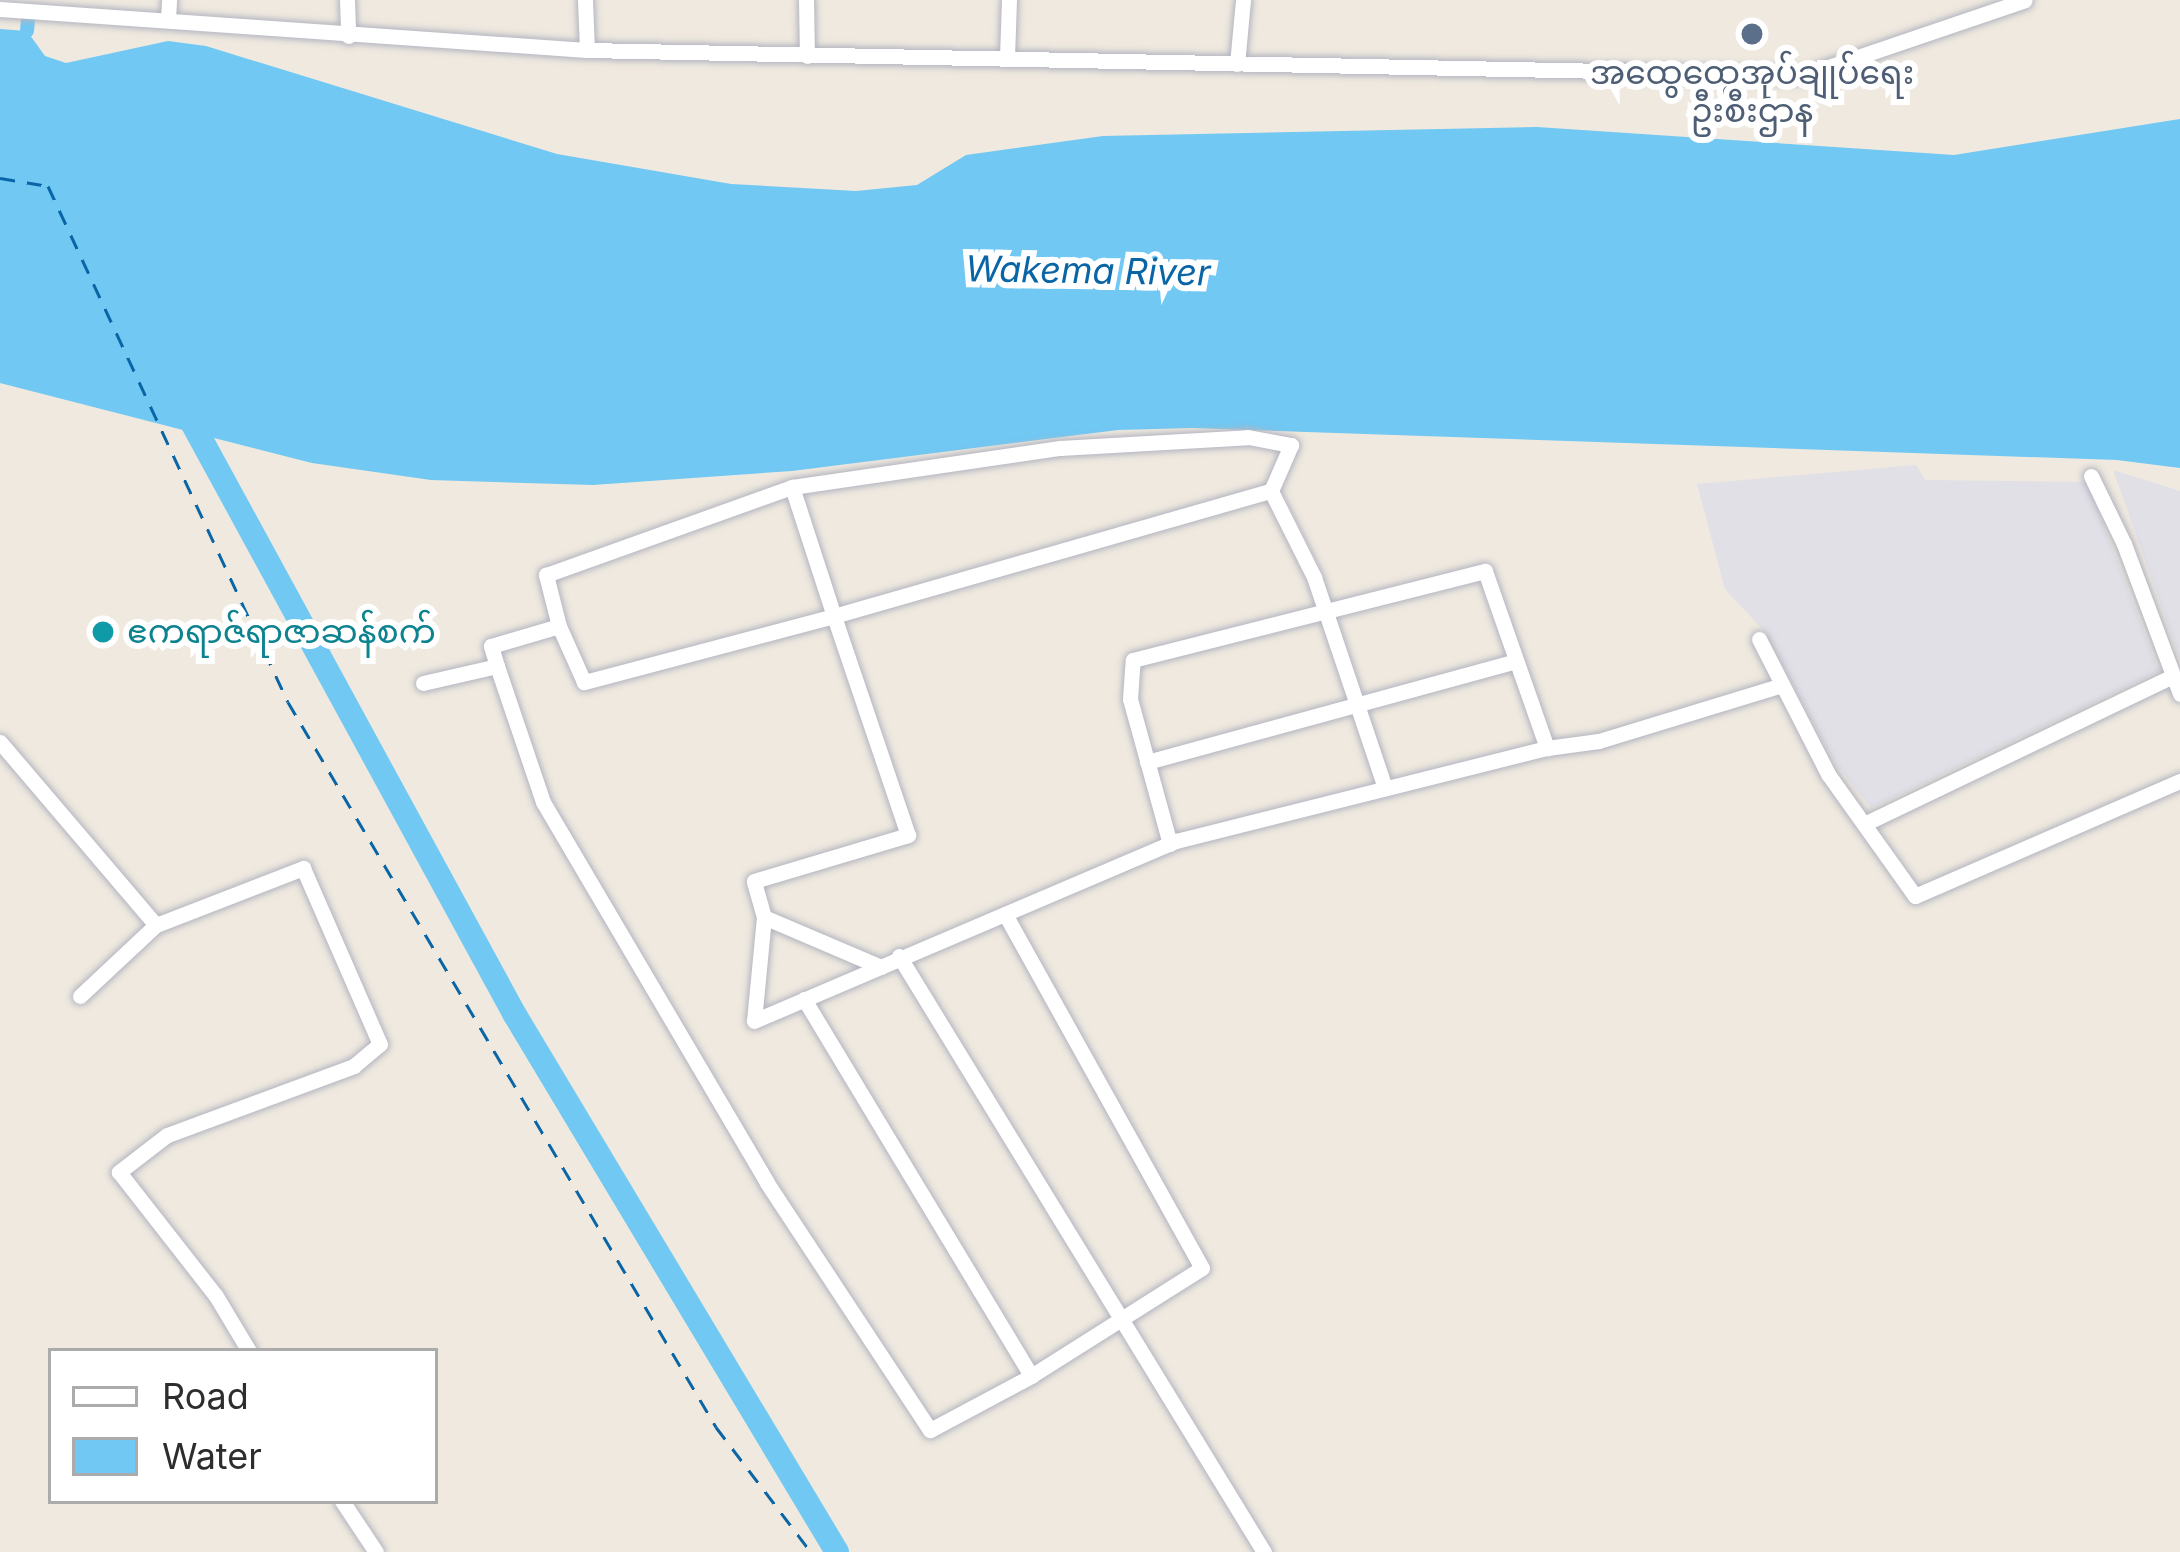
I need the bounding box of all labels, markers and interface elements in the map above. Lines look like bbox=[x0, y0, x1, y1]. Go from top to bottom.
marker: အထွေထွေအုပ်ချုပ်ရေး ဦးစီးဌာန bbox=[1739, 21, 1765, 47]
place label: အထွေထွေအုပ်ချုပ်ရေး ဦးစီးဌာန bbox=[1590, 53, 1914, 131]
water label: Wakema River bbox=[965, 247, 1211, 295]
place label: ဧကရာဇ်ရာဇာဆန်စက် bbox=[127, 612, 436, 652]
marker: ဧကရာဇ်ရာဇာဆန်စက် bbox=[90, 619, 116, 645]
legend bbox=[48, 1348, 438, 1504]
text: Road bbox=[162, 1374, 249, 1418]
text: Water bbox=[162, 1434, 262, 1478]

